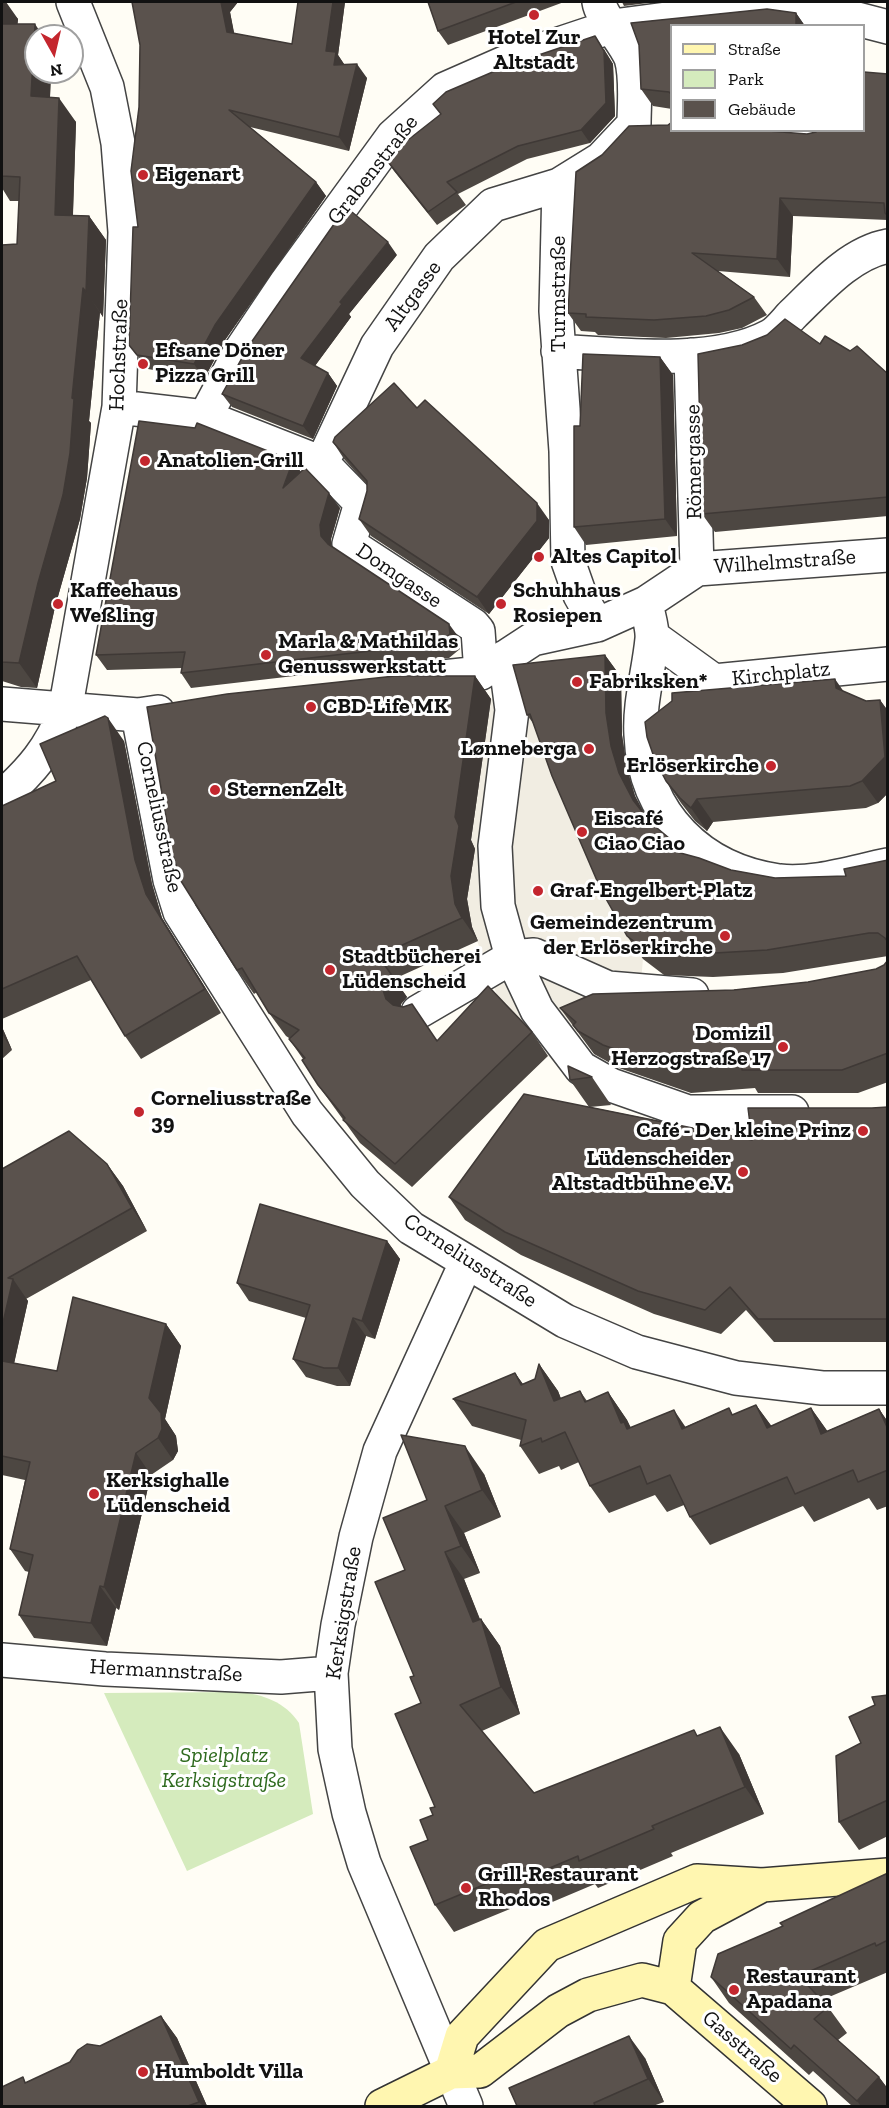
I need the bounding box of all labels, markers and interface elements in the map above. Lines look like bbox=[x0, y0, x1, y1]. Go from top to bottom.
marker: Hotel Zur Altstadt bbox=[527, 8, 541, 22]
north arrow bbox=[24, 24, 84, 84]
legend bbox=[670, 24, 865, 132]
place label: Hotel Zur Altstadt bbox=[488, 25, 580, 76]
text: Straße bbox=[728, 38, 781, 60]
text: N bbox=[49, 60, 64, 81]
text: Park bbox=[728, 68, 764, 90]
text: Gebäude bbox=[728, 98, 796, 120]
street label: Grabenstraße bbox=[322, 110, 424, 230]
place label: Eigenart bbox=[155, 162, 240, 188]
marker: Eigenart bbox=[136, 168, 150, 182]
street label: Turmstraße bbox=[546, 236, 572, 352]
street label: Altgasse bbox=[379, 256, 447, 336]
street label: Hochstraße bbox=[104, 298, 134, 412]
place label: Efsane Döner Pizza Grill bbox=[155, 338, 285, 390]
marker: Efsane Döner Pizza Grill bbox=[136, 357, 150, 371]
street label: Römergasse bbox=[680, 404, 708, 520]
place label: Anatolien-Grill bbox=[157, 448, 304, 474]
marker: Anatolien-Grill bbox=[138, 454, 152, 468]
street label: Domgasse bbox=[351, 538, 447, 614]
place label: Altes Capitol bbox=[551, 544, 677, 570]
street label: Wilhelmstraße bbox=[713, 544, 857, 580]
marker: Altes Capitol bbox=[532, 550, 546, 564]
place label: Kaffeehaus Weßling bbox=[70, 578, 178, 630]
place label: Schuhhaus Rosiepen bbox=[513, 578, 621, 630]
marker: Kaffeehaus Weßling bbox=[51, 597, 65, 611]
marker: Schuhhaus Rosiepen bbox=[494, 597, 508, 611]
place label: Marla & Mathildas Genusswerkstatt bbox=[278, 629, 458, 680]
marker: Marla & Mathildas Genusswerkstatt bbox=[259, 648, 273, 662]
street label: Kirchplatz bbox=[730, 656, 832, 692]
place label: Fabriksken* bbox=[589, 669, 708, 695]
marker: Fabriksken* bbox=[570, 675, 584, 689]
place label: CBD-Life MK bbox=[323, 694, 448, 720]
marker: CBD-Life MK bbox=[304, 700, 318, 714]
place label: Lønneberga bbox=[460, 736, 577, 762]
street label: Corneliusstraße bbox=[130, 739, 188, 895]
marker: Lønneberga bbox=[582, 742, 596, 756]
place label: Erlöserkirche bbox=[626, 753, 759, 779]
marker: Erlöserkirche bbox=[764, 759, 778, 773]
place label: SternenZelt bbox=[227, 777, 344, 803]
marker: SternenZelt bbox=[208, 783, 222, 797]
place label: Eiscafé Ciao Ciao bbox=[594, 806, 685, 858]
marker: Eiscafé Ciao Ciao bbox=[575, 825, 589, 839]
place label: Graf-Engelbert-Platz bbox=[550, 878, 753, 904]
marker: Graf-Engelbert-Platz bbox=[531, 884, 545, 898]
place label: Gemeindezentrum der Erlöserkirche bbox=[530, 910, 713, 962]
marker: Gemeindezentrum der Erlöserkirche bbox=[718, 929, 732, 943]
place label: Stadtbücherei Lüdenscheid bbox=[342, 944, 481, 996]
marker: Stadtbücherei Lüdenscheid bbox=[323, 963, 337, 977]
place label: Domizil Herzogstraße 17 bbox=[611, 1021, 771, 1072]
marker: Domizil Herzogstraße 17 bbox=[776, 1040, 790, 1054]
place label: Corneliusstraße 39 bbox=[151, 1086, 311, 1138]
marker: Corneliusstraße 39 bbox=[132, 1105, 146, 1119]
place label: Café - Der kleine Prinz bbox=[636, 1118, 851, 1144]
marker: Café - Der kleine Prinz bbox=[856, 1124, 870, 1138]
place label: Lüdenscheider Altstadtbühne e.V. bbox=[552, 1146, 731, 1198]
marker: Lüdenscheider Altstadtbühne e.V. bbox=[736, 1165, 750, 1179]
street label: Corneliusstraße bbox=[398, 1208, 542, 1314]
place label: Kerksighalle Lüdenscheid bbox=[106, 1468, 230, 1520]
marker: Kerksighalle Lüdenscheid bbox=[87, 1487, 101, 1501]
street label: Kerksigstraße bbox=[320, 1544, 368, 1682]
street label: Hermannstraße bbox=[89, 1654, 243, 1688]
park label: Spielplatz Kerksigstraße bbox=[162, 1743, 286, 1795]
place label: Grill-Restaurant Rhodos bbox=[478, 1862, 638, 1914]
marker: Grill-Restaurant Rhodos bbox=[459, 1881, 473, 1895]
place label: Restaurant Apadana bbox=[746, 1964, 856, 2016]
marker: Restaurant Apadana bbox=[727, 1983, 741, 1997]
street label: Gasstraße bbox=[696, 2005, 788, 2089]
place label: Humboldt Villa bbox=[155, 2059, 303, 2085]
marker: Humboldt Villa bbox=[136, 2065, 150, 2079]

